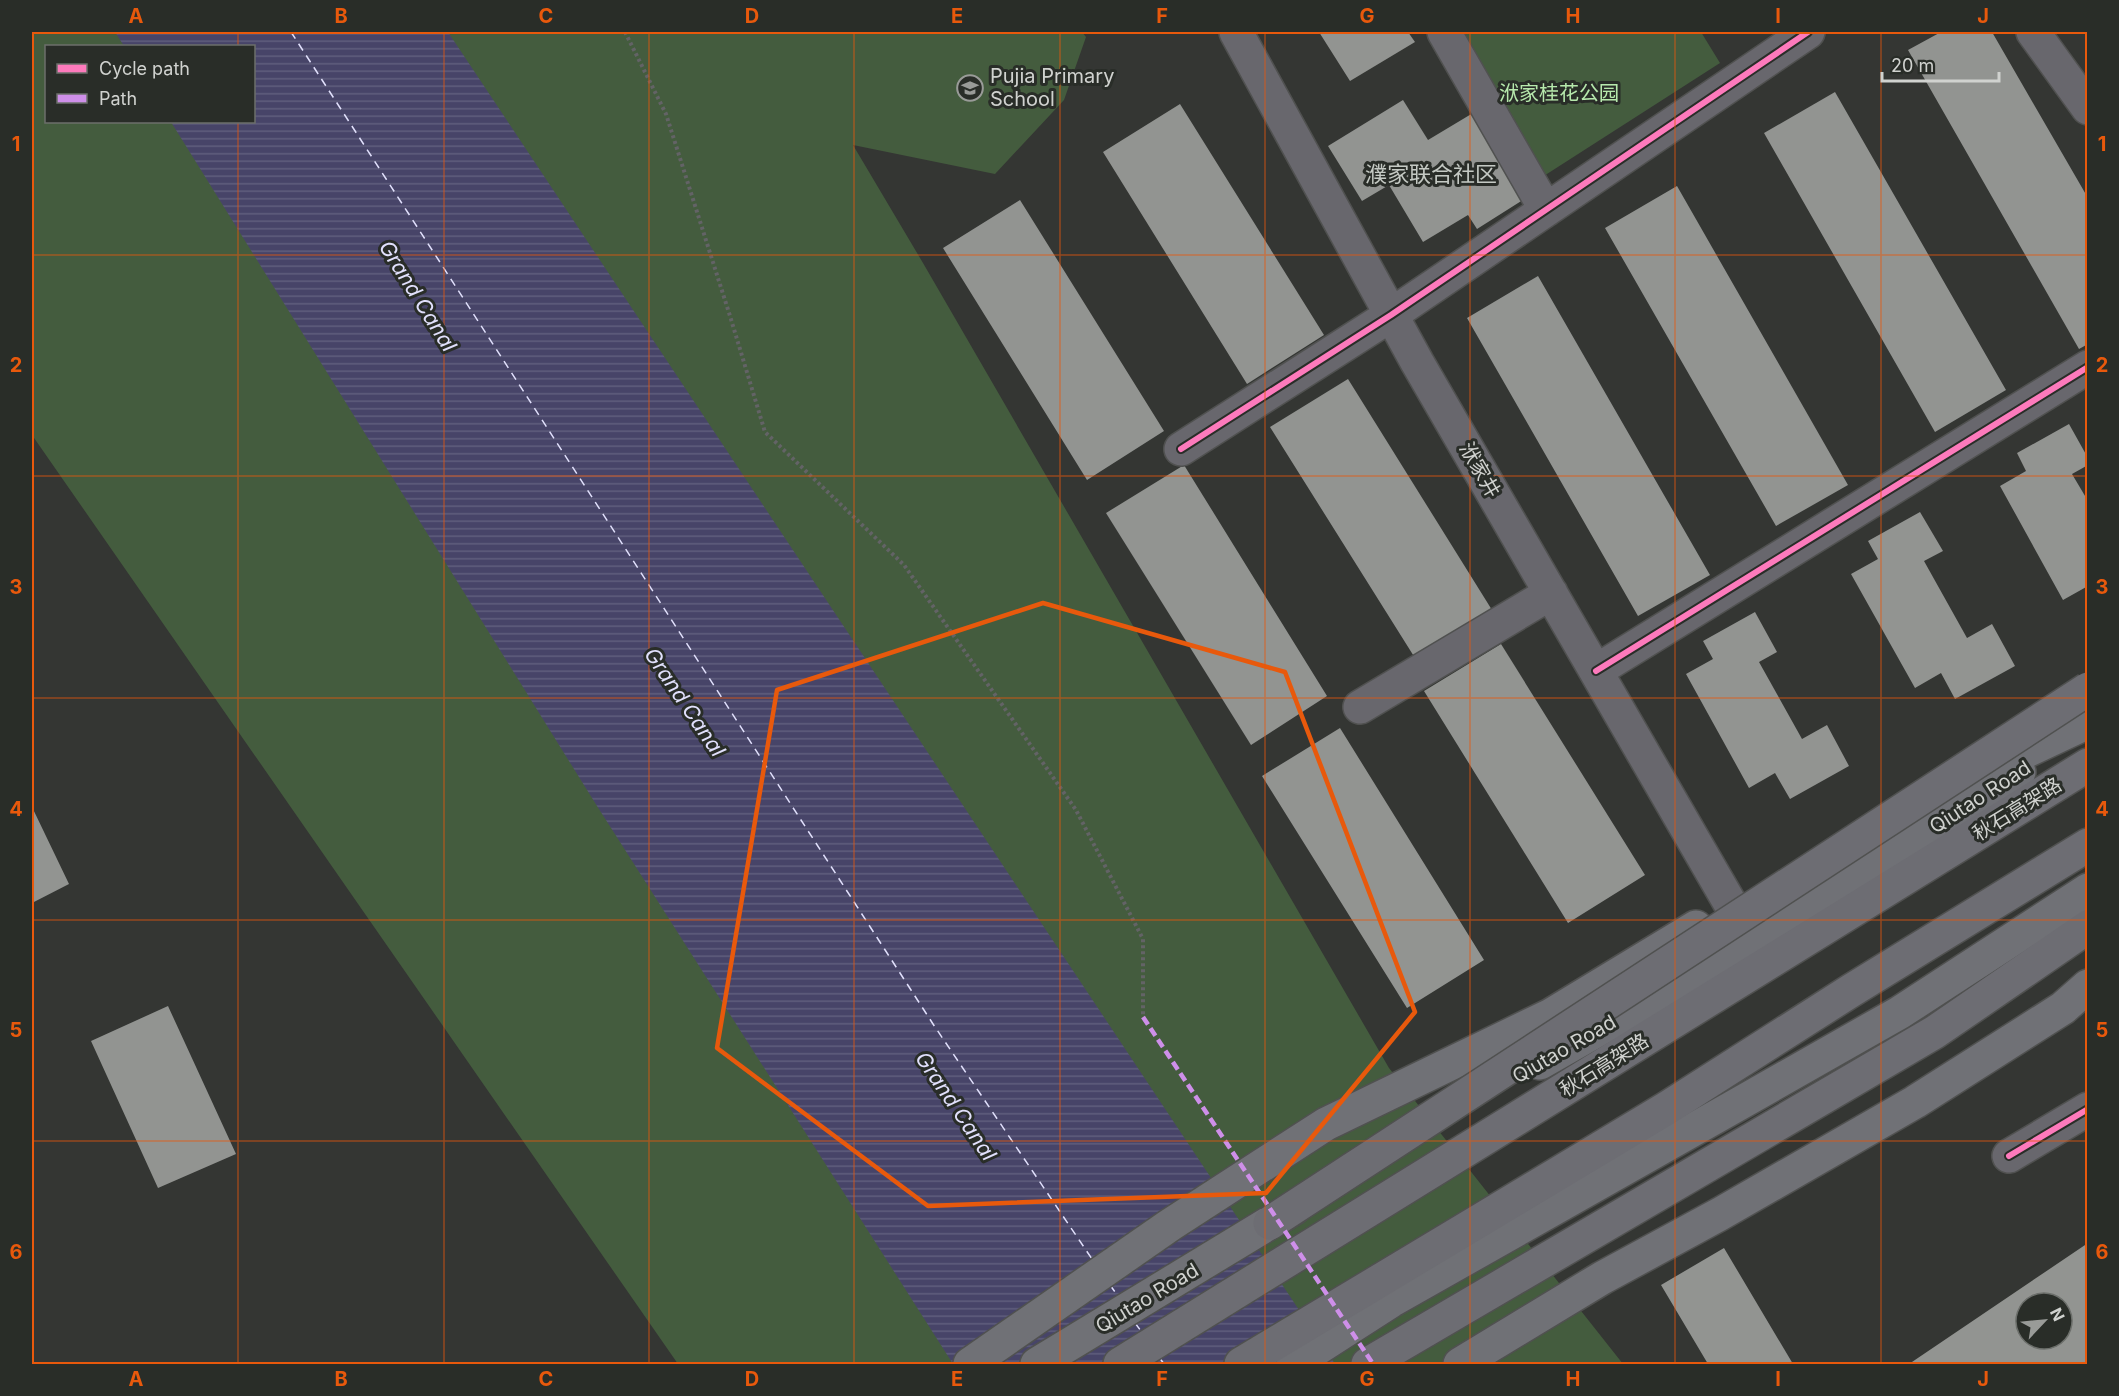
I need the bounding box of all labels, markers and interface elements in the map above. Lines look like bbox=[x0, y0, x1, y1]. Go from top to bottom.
text: A bbox=[129, 4, 144, 28]
text: B bbox=[334, 4, 348, 28]
text: C bbox=[539, 4, 553, 28]
text: D bbox=[745, 4, 759, 28]
text: E bbox=[951, 4, 963, 28]
text: F bbox=[1156, 4, 1168, 28]
text: G bbox=[1359, 4, 1375, 28]
text: H bbox=[1566, 4, 1580, 28]
text: I bbox=[1775, 4, 1781, 28]
text: J bbox=[1977, 4, 1989, 28]
legend bbox=[45, 45, 255, 123]
scale bar bbox=[1882, 45, 1999, 83]
text: 20 m bbox=[1891, 55, 1934, 76]
text: Cycle path bbox=[99, 58, 190, 79]
place label: Pujia Primary School bbox=[990, 64, 1114, 111]
school or university icon: Pujia Primary School bbox=[955, 73, 985, 103]
park label: 洑家桂花公园 bbox=[1499, 81, 1619, 105]
text: Path bbox=[99, 88, 137, 109]
text: 1 bbox=[12, 132, 20, 156]
text: 1 bbox=[2098, 132, 2106, 156]
district label: 濮家联合社区 bbox=[1365, 161, 1497, 187]
water label: Grand Canal bbox=[374, 236, 462, 357]
text: 2 bbox=[10, 353, 22, 377]
text: 2 bbox=[2096, 353, 2108, 377]
street label: 洑家井 bbox=[1455, 438, 1505, 502]
text: 3 bbox=[10, 575, 22, 599]
text: 3 bbox=[2096, 575, 2108, 599]
water label: Grand Canal bbox=[639, 643, 731, 762]
street label: Qiutao Road bbox=[1925, 755, 2035, 839]
street label: 秋石高架路 bbox=[1968, 772, 2066, 846]
text: 4 bbox=[9, 797, 23, 821]
text: 4 bbox=[2095, 797, 2109, 821]
street label: Qiutao Road bbox=[1508, 1010, 1620, 1088]
text: 5 bbox=[10, 1018, 22, 1042]
text: 5 bbox=[2096, 1018, 2108, 1042]
street label: 秋石高架路 bbox=[1555, 1028, 1653, 1102]
water label: Grand Canal bbox=[910, 1047, 1002, 1166]
text: 6 bbox=[10, 1240, 23, 1264]
text: 6 bbox=[2096, 1240, 2109, 1264]
street label: Qiutao Road bbox=[1091, 1258, 1203, 1338]
north arrow bbox=[2014, 1291, 2074, 1351]
text: N bbox=[2046, 1305, 2069, 1324]
text: A bbox=[129, 1367, 144, 1391]
text: B bbox=[334, 1367, 348, 1391]
text: C bbox=[539, 1367, 553, 1391]
text: D bbox=[745, 1367, 759, 1391]
text: E bbox=[951, 1367, 963, 1391]
text: F bbox=[1156, 1367, 1168, 1391]
text: G bbox=[1359, 1367, 1375, 1391]
text: H bbox=[1566, 1367, 1580, 1391]
text: I bbox=[1775, 1367, 1781, 1391]
text: J bbox=[1977, 1367, 1989, 1391]

